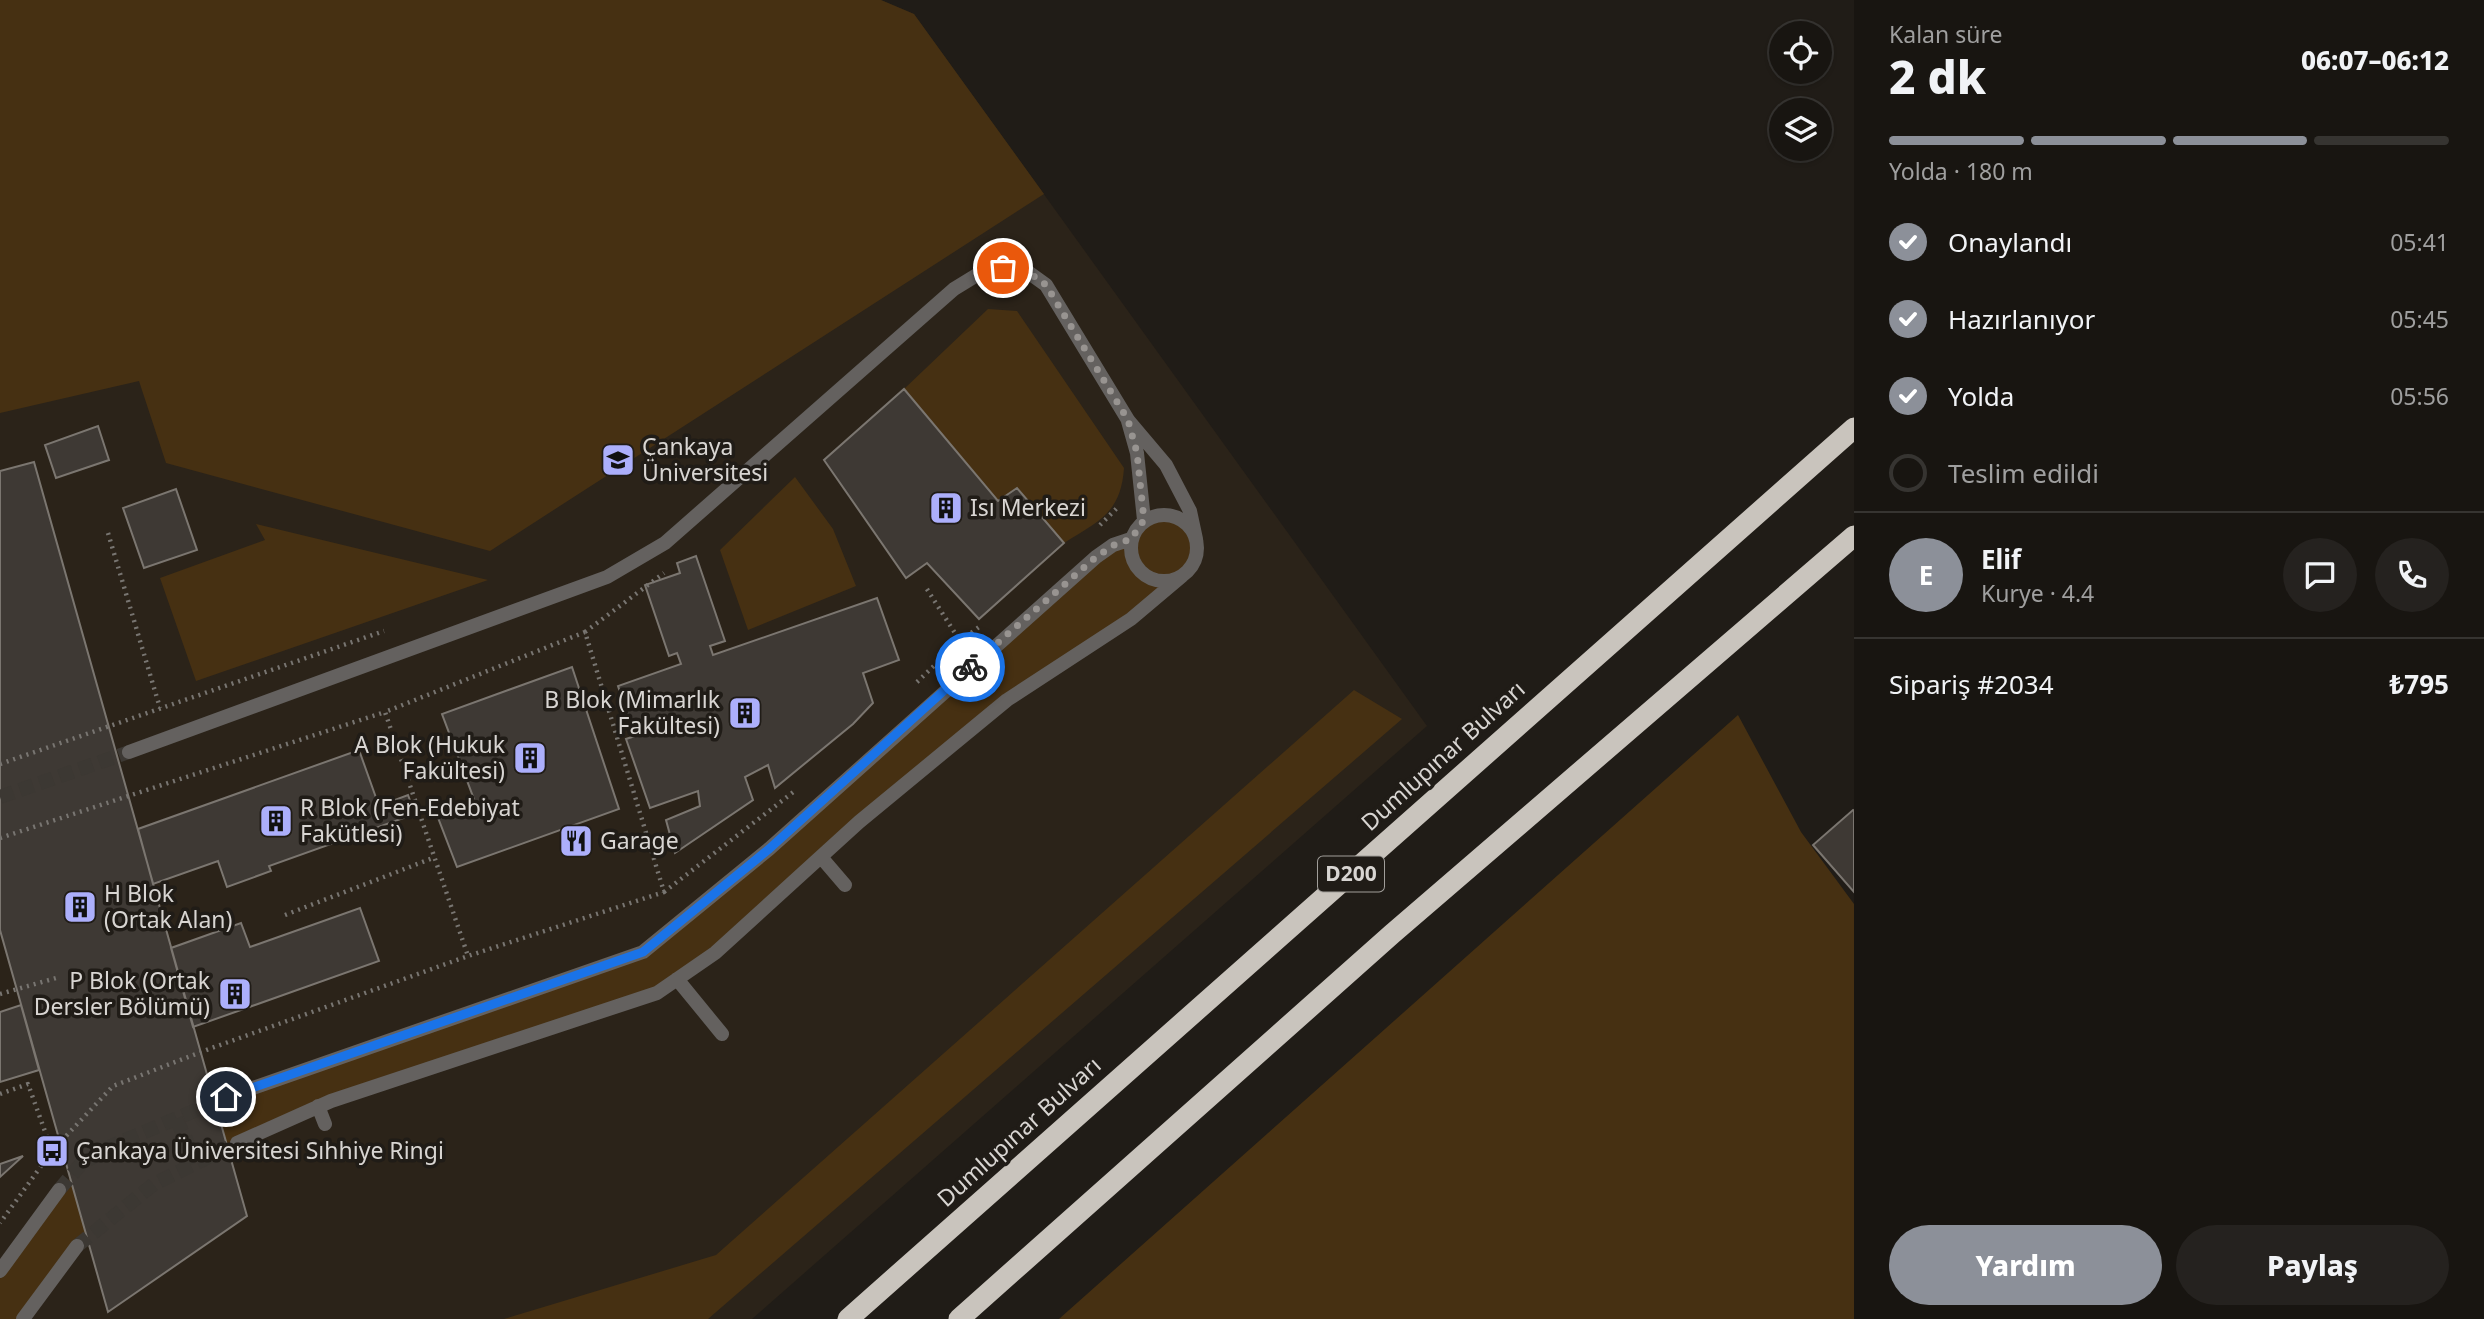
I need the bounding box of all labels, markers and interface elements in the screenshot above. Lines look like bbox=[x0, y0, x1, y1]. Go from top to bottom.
text: Kalan süre bbox=[1889, 18, 2002, 50]
map controls bbox=[1769, 21, 1832, 161]
button: locate bbox=[1769, 21, 1832, 84]
text: 06:07–06:12 bbox=[2301, 42, 2449, 78]
text: 2 dk bbox=[1889, 45, 1986, 107]
button: layers bbox=[1769, 98, 1832, 161]
text: Yolda · 180 m bbox=[1889, 155, 2033, 187]
icon: check bbox=[1889, 223, 1927, 261]
text: Onaylandı bbox=[1948, 224, 2072, 260]
text: 05:41 bbox=[2390, 226, 2449, 258]
pin bbox=[973, 238, 1033, 298]
icon: bag bbox=[984, 249, 1022, 287]
icon: check bbox=[1889, 300, 1927, 338]
text: Hazırlanıyor bbox=[1948, 301, 2095, 337]
text: 05:45 bbox=[2390, 303, 2449, 335]
icon: check bbox=[1889, 377, 1927, 415]
text: Yolda bbox=[1948, 378, 2014, 414]
text: 05:56 bbox=[2390, 380, 2449, 412]
place label: Çankaya Üniversitesi bbox=[642, 430, 768, 488]
school or university icon: Çankaya Üniversitesi bbox=[599, 441, 637, 479]
text: Teslim edildi bbox=[1948, 455, 2099, 491]
building icon: Isı Merkezi bbox=[927, 489, 965, 527]
place label: Isı Merkezi bbox=[970, 491, 1086, 523]
button: chat bbox=[2283, 538, 2357, 612]
button: phone bbox=[2375, 538, 2449, 612]
text: Elif bbox=[1981, 541, 2021, 577]
text: E bbox=[1919, 557, 1933, 593]
text: Kurye · 4.4 bbox=[1981, 577, 2094, 609]
courier bbox=[935, 632, 1005, 702]
icon: bike bbox=[951, 648, 989, 686]
text: Sipariş #2034 bbox=[1889, 666, 2054, 702]
text: ₺795 bbox=[2390, 666, 2449, 702]
street label: Dumlupınar Bulvarı bbox=[1353, 673, 1531, 838]
place label: B Blok (Mimarlık Fakültesi) bbox=[544, 683, 721, 741]
building icon: B Blok (Mimarlık Fakültesi) bbox=[726, 694, 764, 732]
place label: A Blok (Hukuk Fakültesi) bbox=[354, 728, 506, 786]
building icon: A Blok (Hukuk Fakültesi) bbox=[511, 739, 549, 777]
place label: R Blok (Fen-Edebiyat Fakütlesi) bbox=[300, 791, 520, 849]
building icon: R Blok (Fen-Edebiyat Fakütlesi) bbox=[257, 802, 295, 840]
restaurant icon: Garage bbox=[557, 822, 595, 860]
place label: Garage bbox=[600, 824, 679, 856]
road number: D200 bbox=[1318, 856, 1384, 892]
place label: H Blok (Ortak Alan) bbox=[104, 877, 232, 935]
building icon: H Blok (Ortak Alan) bbox=[61, 888, 99, 926]
place label: P Blok (Ortak Dersler Bölümü) bbox=[34, 964, 211, 1022]
building icon: P Blok (Ortak Dersler Bölümü) bbox=[216, 975, 254, 1013]
street label: Dumlupınar Bulvarı bbox=[929, 1049, 1107, 1214]
pin bbox=[196, 1067, 256, 1127]
icon: home bbox=[207, 1078, 245, 1116]
bus stop icon: Çankaya Üniversitesi Sıhhiye Ringi bbox=[33, 1132, 71, 1170]
place label: Çankaya Üniversitesi Sıhhiye Ringi bbox=[76, 1134, 444, 1166]
button: Yardım bbox=[1889, 1225, 2162, 1305]
button: Paylaş bbox=[2176, 1225, 2449, 1305]

